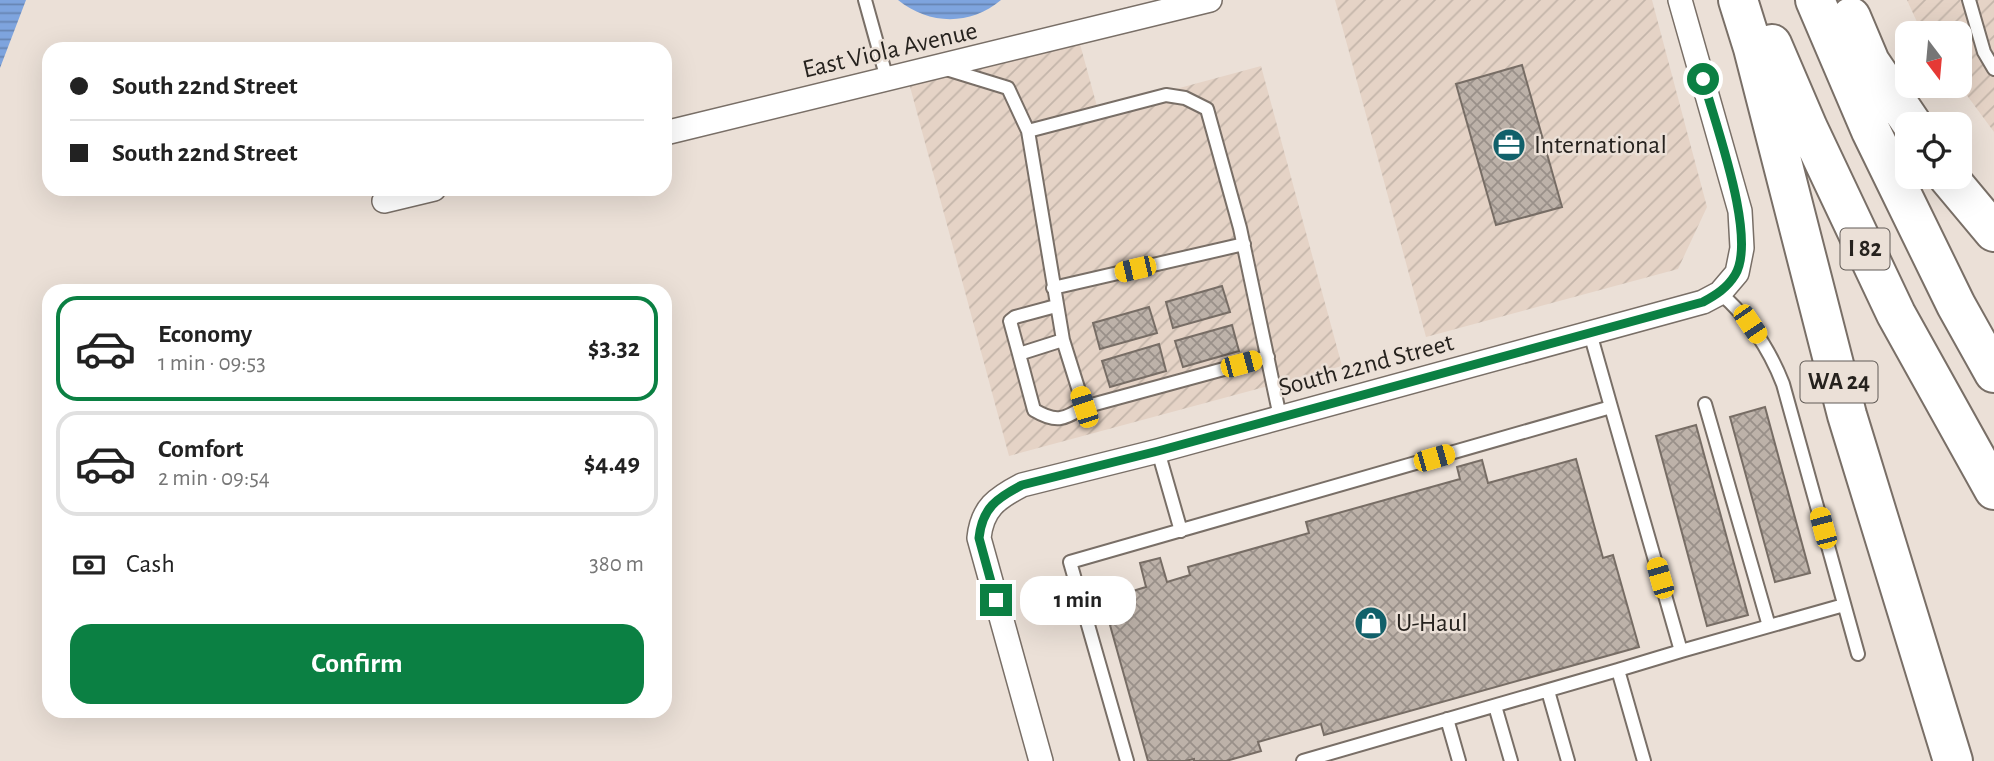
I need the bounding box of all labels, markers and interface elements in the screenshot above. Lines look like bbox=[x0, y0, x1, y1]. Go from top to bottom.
street label: East Viola Avenue bbox=[800, 17, 980, 83]
north arrow bbox=[1895, 21, 1972, 98]
map controls bbox=[1895, 21, 1972, 189]
route start bbox=[1687, 63, 1719, 95]
text: South 22nd Street bbox=[112, 73, 297, 99]
button: locate bbox=[1895, 112, 1972, 189]
office icon: International bbox=[1490, 126, 1528, 164]
place label: International bbox=[1534, 132, 1667, 158]
text: South 22nd Street bbox=[112, 140, 297, 166]
road number: I 82 bbox=[1840, 228, 1890, 270]
car bbox=[1113, 254, 1158, 284]
car bbox=[1730, 301, 1771, 347]
icon: car bbox=[74, 317, 137, 380]
text: Economy bbox=[158, 321, 252, 347]
street label: South 22nd Street bbox=[1276, 329, 1456, 401]
text: $3.32 bbox=[588, 335, 640, 361]
car bbox=[1218, 348, 1265, 380]
text: 1 min · 09:53 bbox=[158, 352, 266, 375]
road number: WA 24 bbox=[1800, 362, 1878, 402]
car bbox=[1068, 384, 1101, 430]
icon: car bbox=[74, 432, 137, 495]
text: Comfort bbox=[158, 436, 243, 462]
car bbox=[1411, 442, 1458, 474]
text: $4.49 bbox=[584, 450, 640, 476]
text: 2 min · 09:54 bbox=[158, 467, 270, 490]
car bbox=[1808, 505, 1839, 551]
icon: cash bbox=[70, 546, 108, 584]
text: Cash bbox=[126, 551, 175, 577]
text: 380 m bbox=[589, 553, 644, 576]
car bbox=[1645, 555, 1676, 601]
callout: 1 min bbox=[1020, 576, 1136, 624]
route end bbox=[980, 584, 1012, 616]
text: 1 min bbox=[1054, 589, 1102, 612]
shop icon: U-Haul bbox=[1352, 604, 1390, 642]
place label: U-Haul bbox=[1396, 610, 1468, 636]
button: Confirm bbox=[70, 624, 644, 704]

